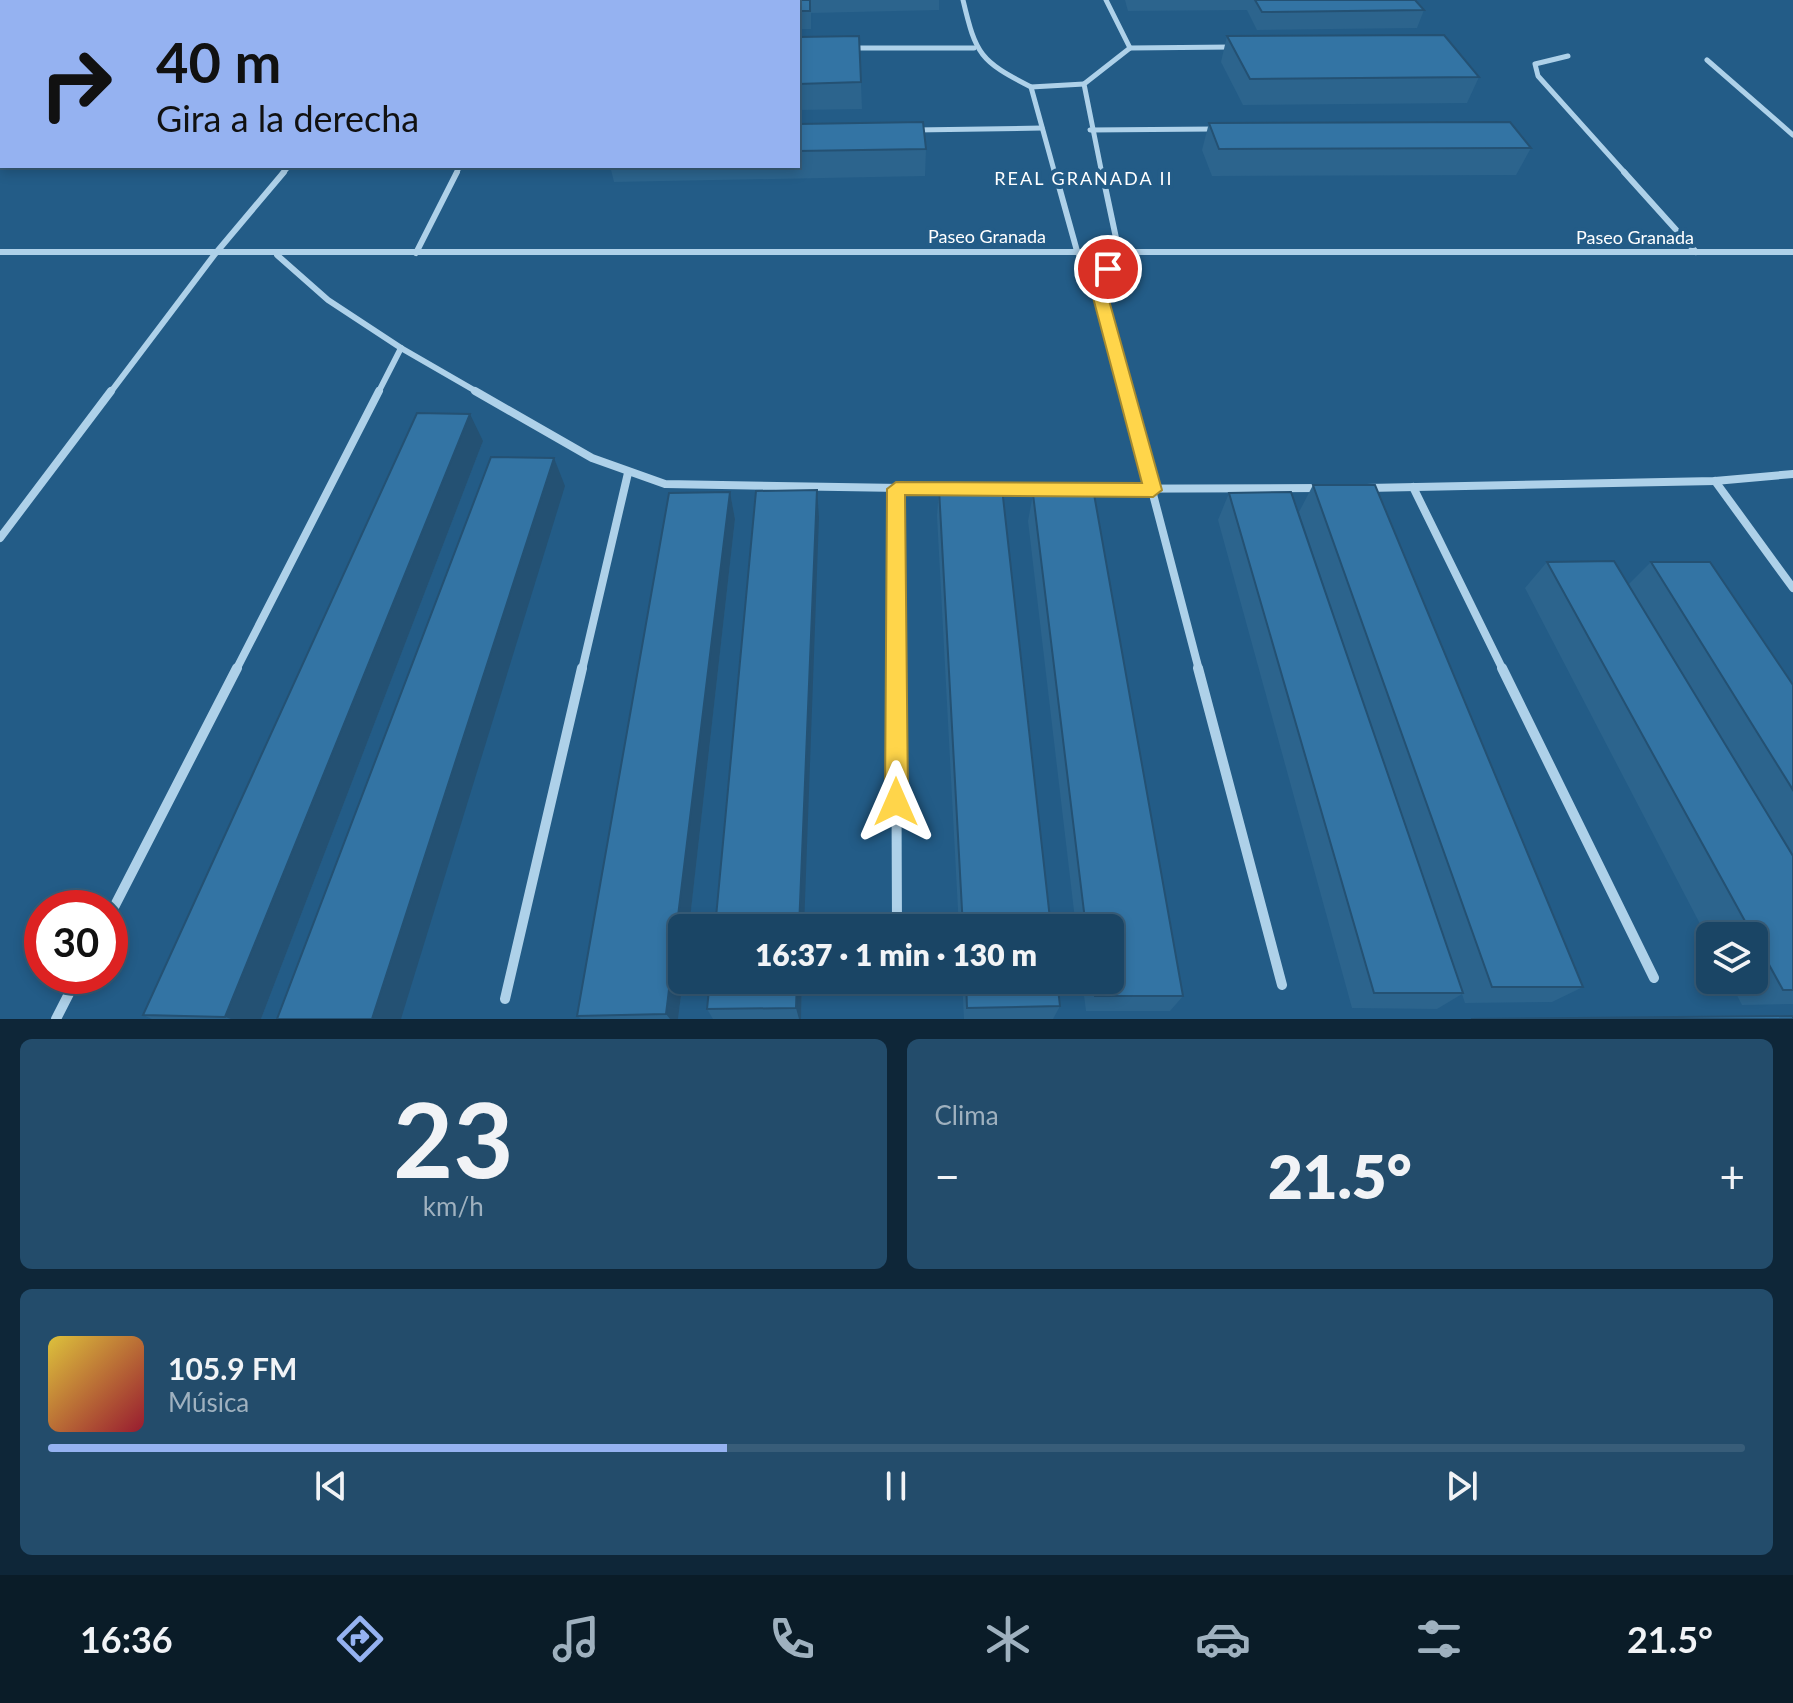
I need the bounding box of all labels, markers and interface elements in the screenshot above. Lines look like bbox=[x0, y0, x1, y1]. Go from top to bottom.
text: 40 m bbox=[156, 28, 281, 95]
icon: right bbox=[24, 32, 128, 136]
text: Gira a la derecha bbox=[156, 96, 419, 140]
district label: REAL GRANADA II bbox=[994, 167, 1174, 189]
street label: Paseo Granada bbox=[928, 225, 1046, 247]
street label: Paseo Granada bbox=[1576, 226, 1694, 248]
pin bbox=[1074, 235, 1142, 303]
icon: arrive bbox=[1086, 247, 1130, 291]
position arrow bbox=[854, 760, 938, 844]
speed limit sign: 30 bbox=[24, 890, 128, 994]
map controls bbox=[1696, 922, 1768, 994]
button: layers bbox=[1696, 922, 1768, 994]
text: 16:37 · 1 min · 130 m bbox=[755, 936, 1037, 972]
text: 23 bbox=[393, 1075, 514, 1200]
text: Clima bbox=[935, 1099, 999, 1131]
text: 21.5° bbox=[1268, 1140, 1412, 1212]
text: − bbox=[935, 1150, 960, 1202]
text: + bbox=[1719, 1150, 1745, 1202]
text: km/h bbox=[423, 1190, 484, 1222]
text: 105.9 FM bbox=[168, 1350, 297, 1386]
text: Música bbox=[168, 1386, 249, 1418]
icon: previous bbox=[309, 1464, 353, 1508]
icon: pause bbox=[874, 1464, 918, 1508]
icon: next bbox=[1440, 1464, 1484, 1508]
icon: directions bbox=[332, 1611, 388, 1667]
icon: music bbox=[548, 1611, 604, 1667]
icon: phone bbox=[764, 1611, 820, 1667]
icon: climate bbox=[980, 1611, 1036, 1667]
icon: car bbox=[1195, 1611, 1251, 1667]
icon: filters bbox=[1411, 1611, 1467, 1667]
text: 16:36 bbox=[80, 1617, 173, 1661]
text: 21.5° bbox=[1627, 1617, 1713, 1661]

